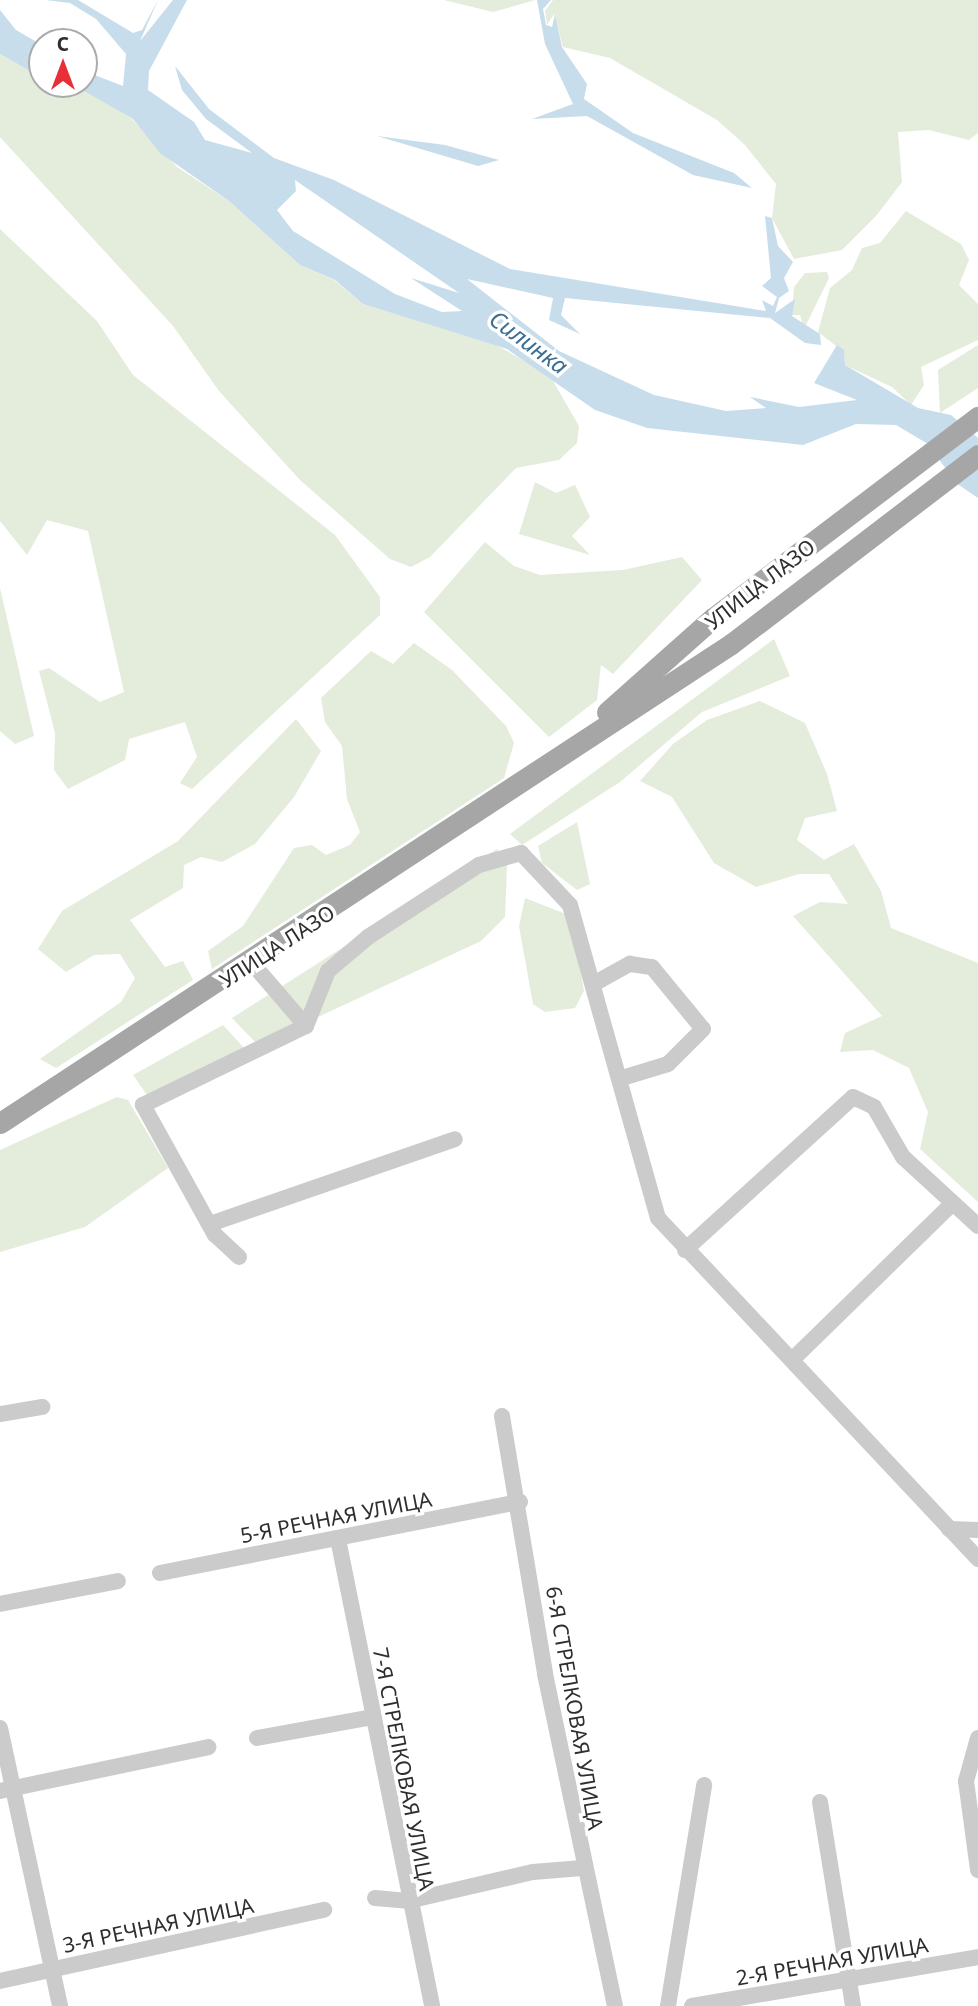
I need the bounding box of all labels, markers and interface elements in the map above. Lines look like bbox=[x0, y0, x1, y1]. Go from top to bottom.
north arrow bbox=[28, 28, 98, 98]
text: С bbox=[57, 31, 69, 57]
water label: Силинка bbox=[485, 304, 573, 380]
street label: УЛИЦА ЛАЗО bbox=[700, 533, 820, 635]
street label: УЛИЦА ЛАЗО bbox=[215, 899, 339, 993]
street label: 5-Я РЕЧНАЯ УЛИЦА bbox=[238, 1486, 434, 1548]
street label: 6-Я СТРЕЛКОВАЯ УЛИЦА bbox=[541, 1584, 609, 1832]
street label: 7-Я СТРЕЛКОВАЯ УЛИЦА bbox=[368, 1645, 440, 1893]
street label: 3-Я РЕЧНАЯ УЛИЦА bbox=[60, 1892, 256, 1958]
street label: 2-Я РЕЧНАЯ УЛИЦА bbox=[734, 1932, 930, 1990]

